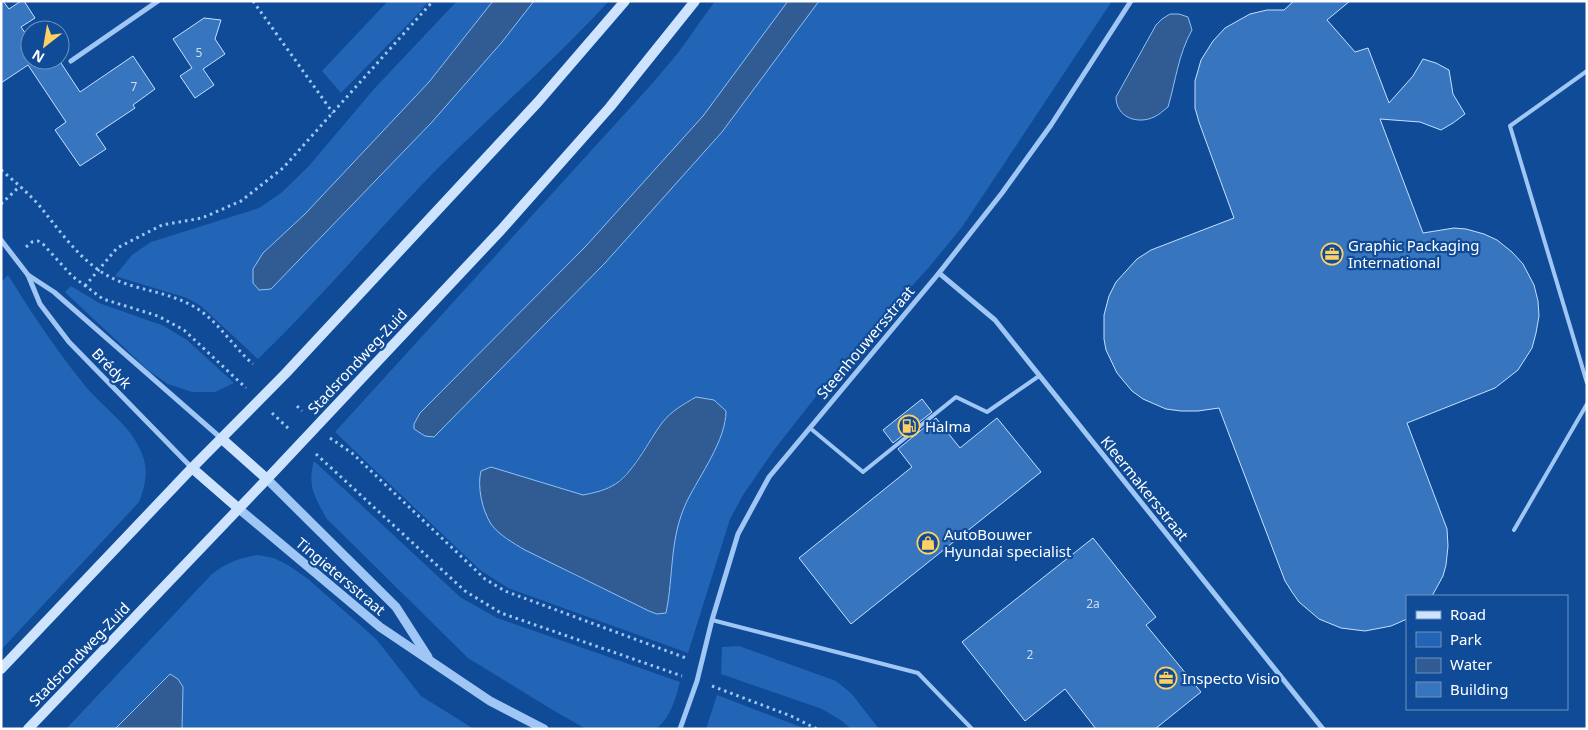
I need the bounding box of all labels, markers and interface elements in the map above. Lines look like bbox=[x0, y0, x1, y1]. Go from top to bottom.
north arrow bbox=[20, 20, 70, 70]
house number: 5 bbox=[196, 44, 203, 61]
text: N bbox=[28, 45, 48, 68]
house number: 7 bbox=[131, 78, 138, 95]
place label: Graphic Packaging International bbox=[1348, 235, 1479, 272]
office icon: Graphic Packaging International bbox=[1320, 242, 1344, 266]
street label: Steenhouwersstraat bbox=[812, 281, 919, 403]
street label: Stadsrondweg-Zuid bbox=[303, 304, 411, 418]
street label: Brédyk bbox=[88, 343, 136, 393]
fuel station icon: Halma bbox=[897, 414, 921, 438]
place label: Halma bbox=[925, 416, 971, 436]
street label: Kleermakersstraat bbox=[1097, 431, 1194, 545]
place label: AutoBouwer Hyundai specialist bbox=[944, 524, 1072, 561]
shop icon: AutoBouwer Hyundai specialist bbox=[916, 531, 940, 555]
street label: Tingietersstraat bbox=[292, 533, 390, 620]
house number: 2a bbox=[1086, 595, 1100, 612]
legend bbox=[1406, 595, 1568, 710]
street label: Stadsrondweg-Zuid bbox=[24, 598, 134, 710]
text: Road bbox=[1450, 604, 1486, 624]
text: Park bbox=[1450, 629, 1482, 649]
house number: 2 bbox=[1027, 646, 1034, 663]
text: Water bbox=[1450, 654, 1492, 674]
office icon: Inspecto Visio bbox=[1154, 666, 1178, 690]
place label: Inspecto Visio bbox=[1182, 668, 1280, 688]
text: Building bbox=[1450, 679, 1508, 699]

